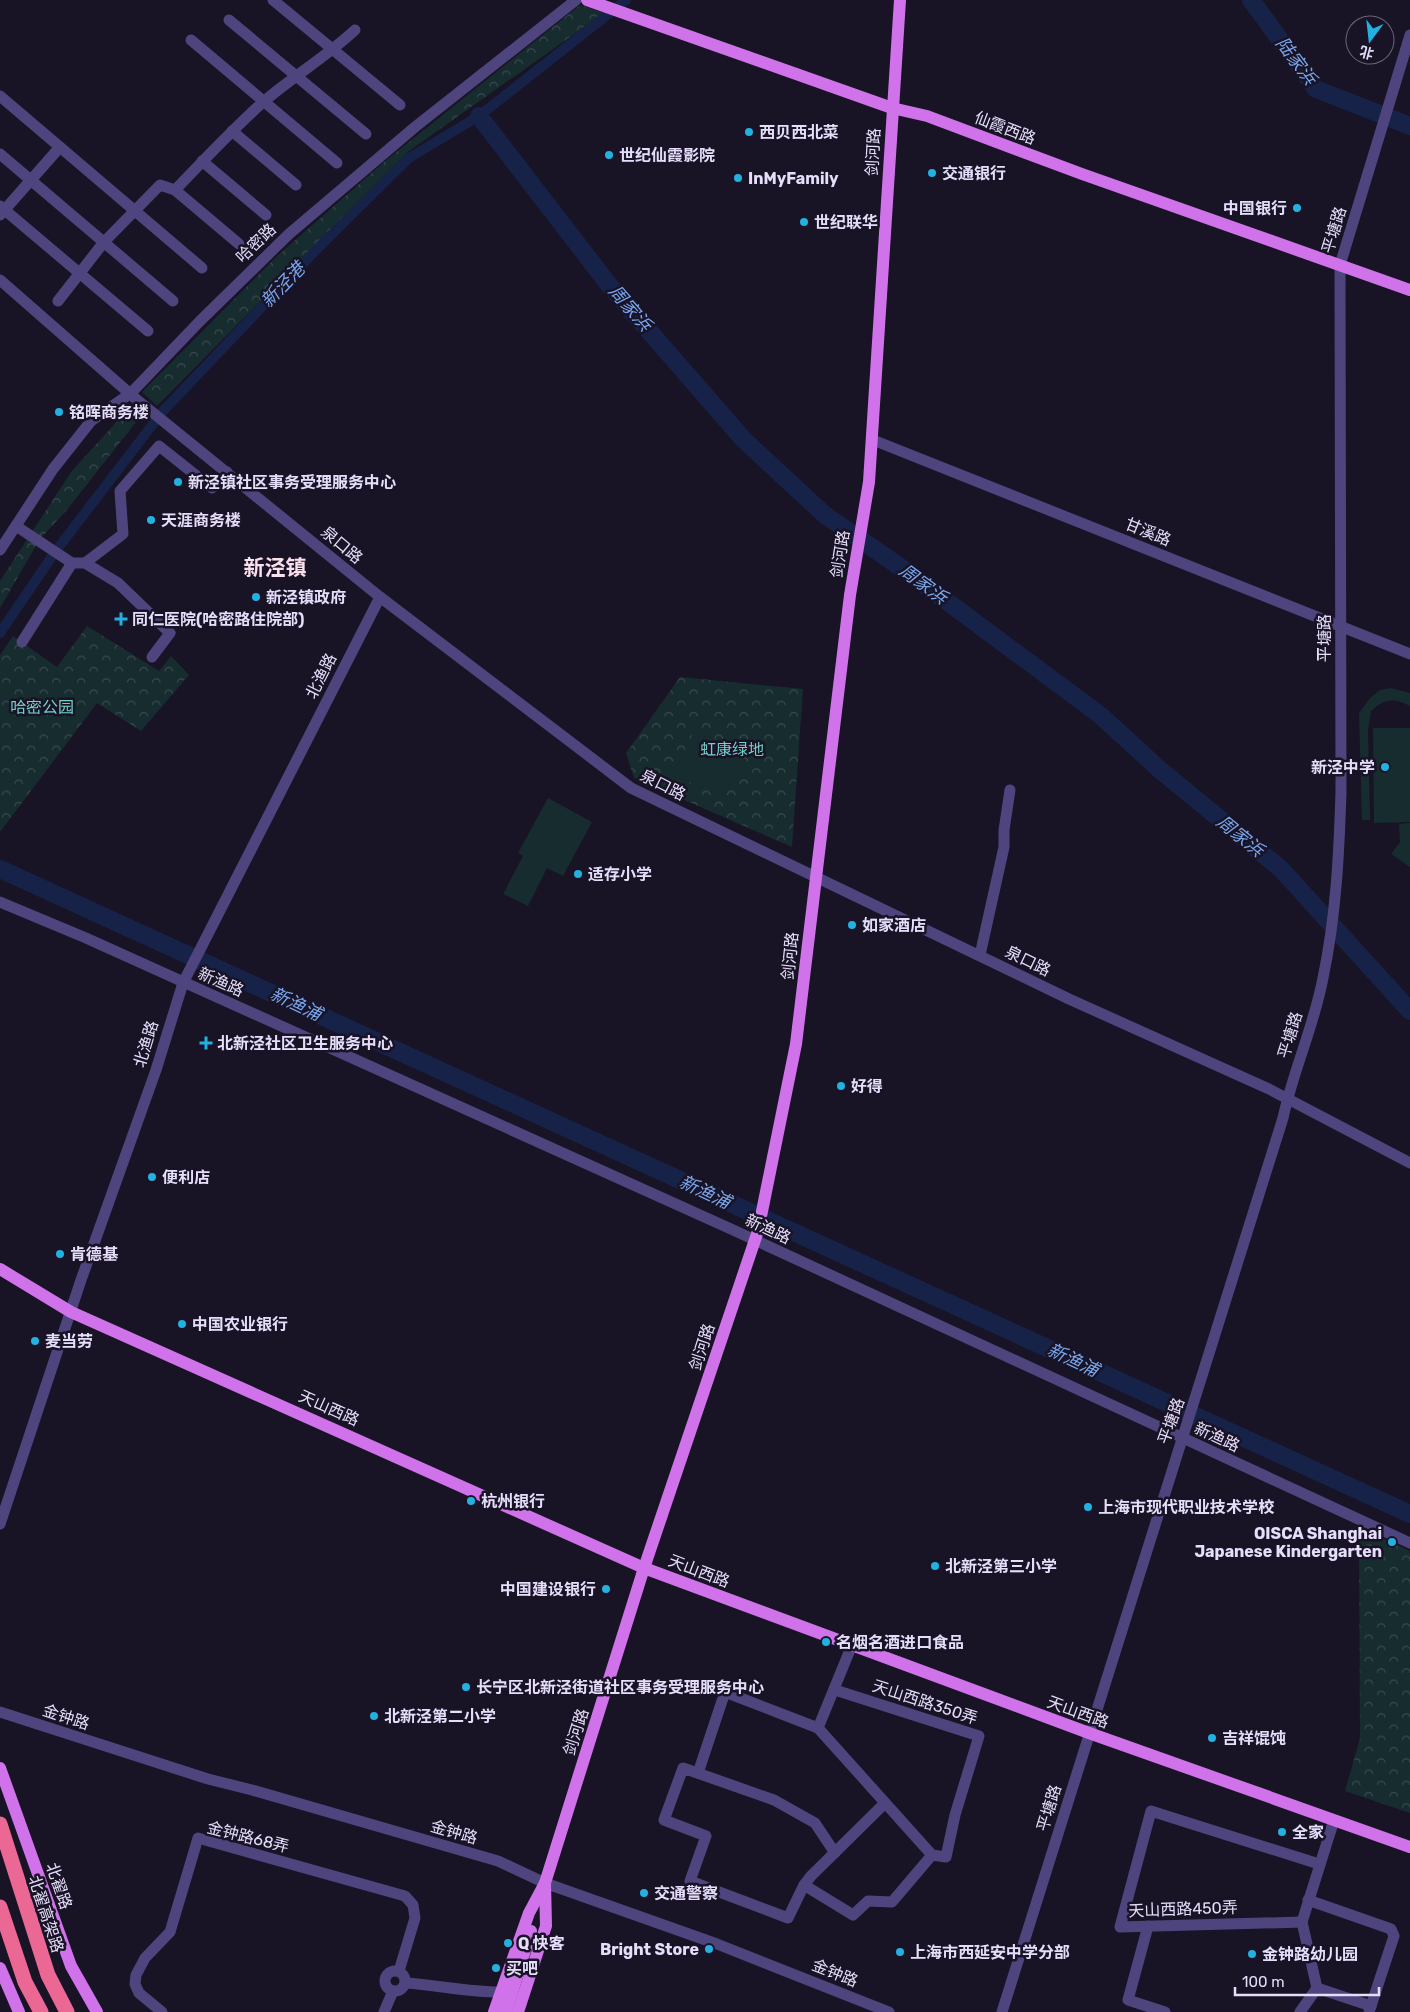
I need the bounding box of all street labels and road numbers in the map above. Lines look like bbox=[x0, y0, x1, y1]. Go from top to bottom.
street label: 仙霞西路 bbox=[972, 108, 1038, 148]
street label: 剑河路 bbox=[862, 128, 884, 176]
street label: 平塘路 bbox=[1318, 204, 1350, 256]
street label: 哈密路 bbox=[232, 219, 280, 267]
street label: 甘溪路 bbox=[1122, 514, 1174, 550]
street label: 泉口路 bbox=[318, 522, 366, 568]
street label: 剑河路 bbox=[827, 529, 853, 579]
street label: 平塘路 bbox=[1315, 614, 1334, 662]
street label: 北渔路 bbox=[302, 650, 340, 702]
street label: 泉口路 bbox=[637, 766, 689, 804]
street label: 剑河路 bbox=[778, 931, 802, 981]
street label: 泉口路 bbox=[1002, 942, 1054, 980]
street label: 新渔路 bbox=[195, 964, 247, 1000]
street label: 平塘路 bbox=[1274, 1009, 1306, 1061]
street label: 北渔路 bbox=[130, 1018, 162, 1070]
street label: 新渔路 bbox=[742, 1210, 794, 1248]
street label: 剑河路 bbox=[686, 1321, 718, 1373]
street label: 天山西路 bbox=[296, 1386, 362, 1430]
street label: 平塘路 bbox=[1154, 1395, 1188, 1447]
street label: 新渔路 bbox=[1191, 1418, 1243, 1456]
street label: 天山西路 bbox=[666, 1551, 732, 1591]
street label: 天山西路350弄 bbox=[870, 1676, 980, 1728]
street label: 天山西路 bbox=[1045, 1692, 1111, 1732]
street label: 金钟路 bbox=[40, 1701, 92, 1733]
street label: 剑河路 bbox=[560, 1706, 592, 1758]
street label: 平塘路 bbox=[1033, 1782, 1065, 1834]
street label: 金钟路 bbox=[428, 1816, 480, 1848]
street label: 金钟路68弄 bbox=[205, 1818, 291, 1856]
street label: 北翟路 bbox=[42, 1860, 76, 1912]
street label: 北翟高架路 bbox=[25, 1873, 67, 1955]
street label: 天山西路450弄 bbox=[1128, 1898, 1238, 1920]
street label: 金钟路 bbox=[809, 1955, 861, 1991]

